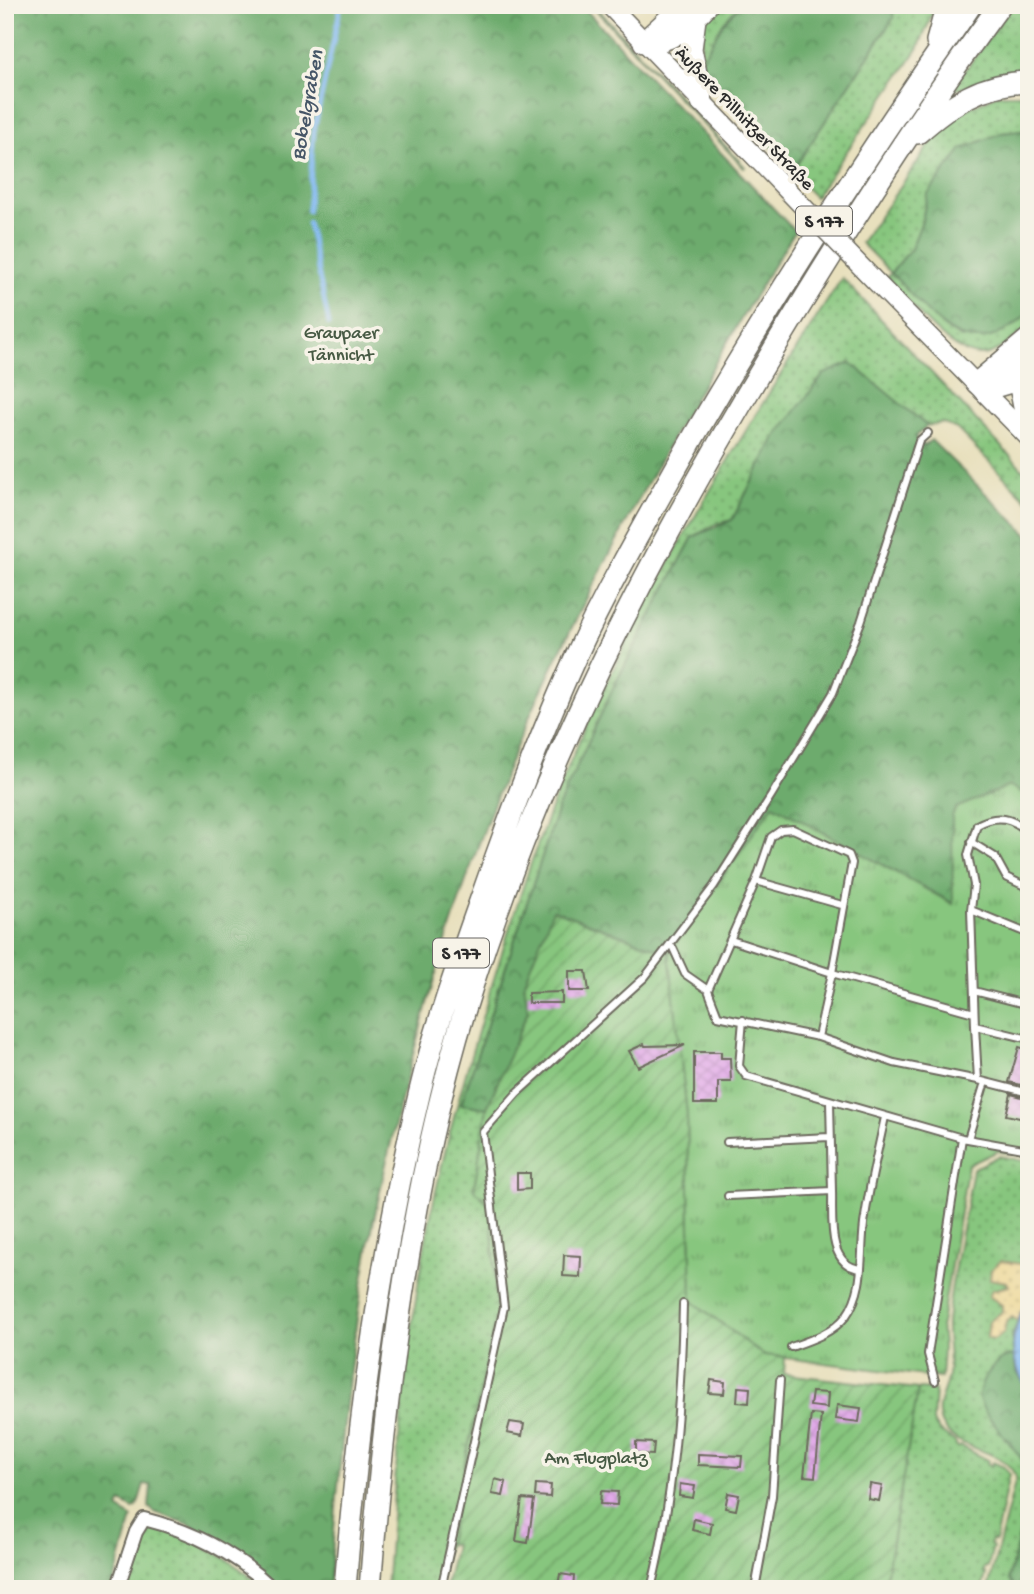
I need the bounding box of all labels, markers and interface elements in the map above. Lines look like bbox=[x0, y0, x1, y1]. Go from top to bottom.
street label: Äußere Pillnitzer Straße bbox=[669, 43, 818, 196]
water label: Bobelgraben bbox=[287, 48, 332, 162]
road number: S 177 bbox=[796, 206, 852, 236]
park label: Graupaer Tännicht bbox=[304, 323, 381, 368]
road number: S 177 bbox=[433, 938, 489, 968]
park label: Am Flugplatz bbox=[544, 1448, 648, 1471]

